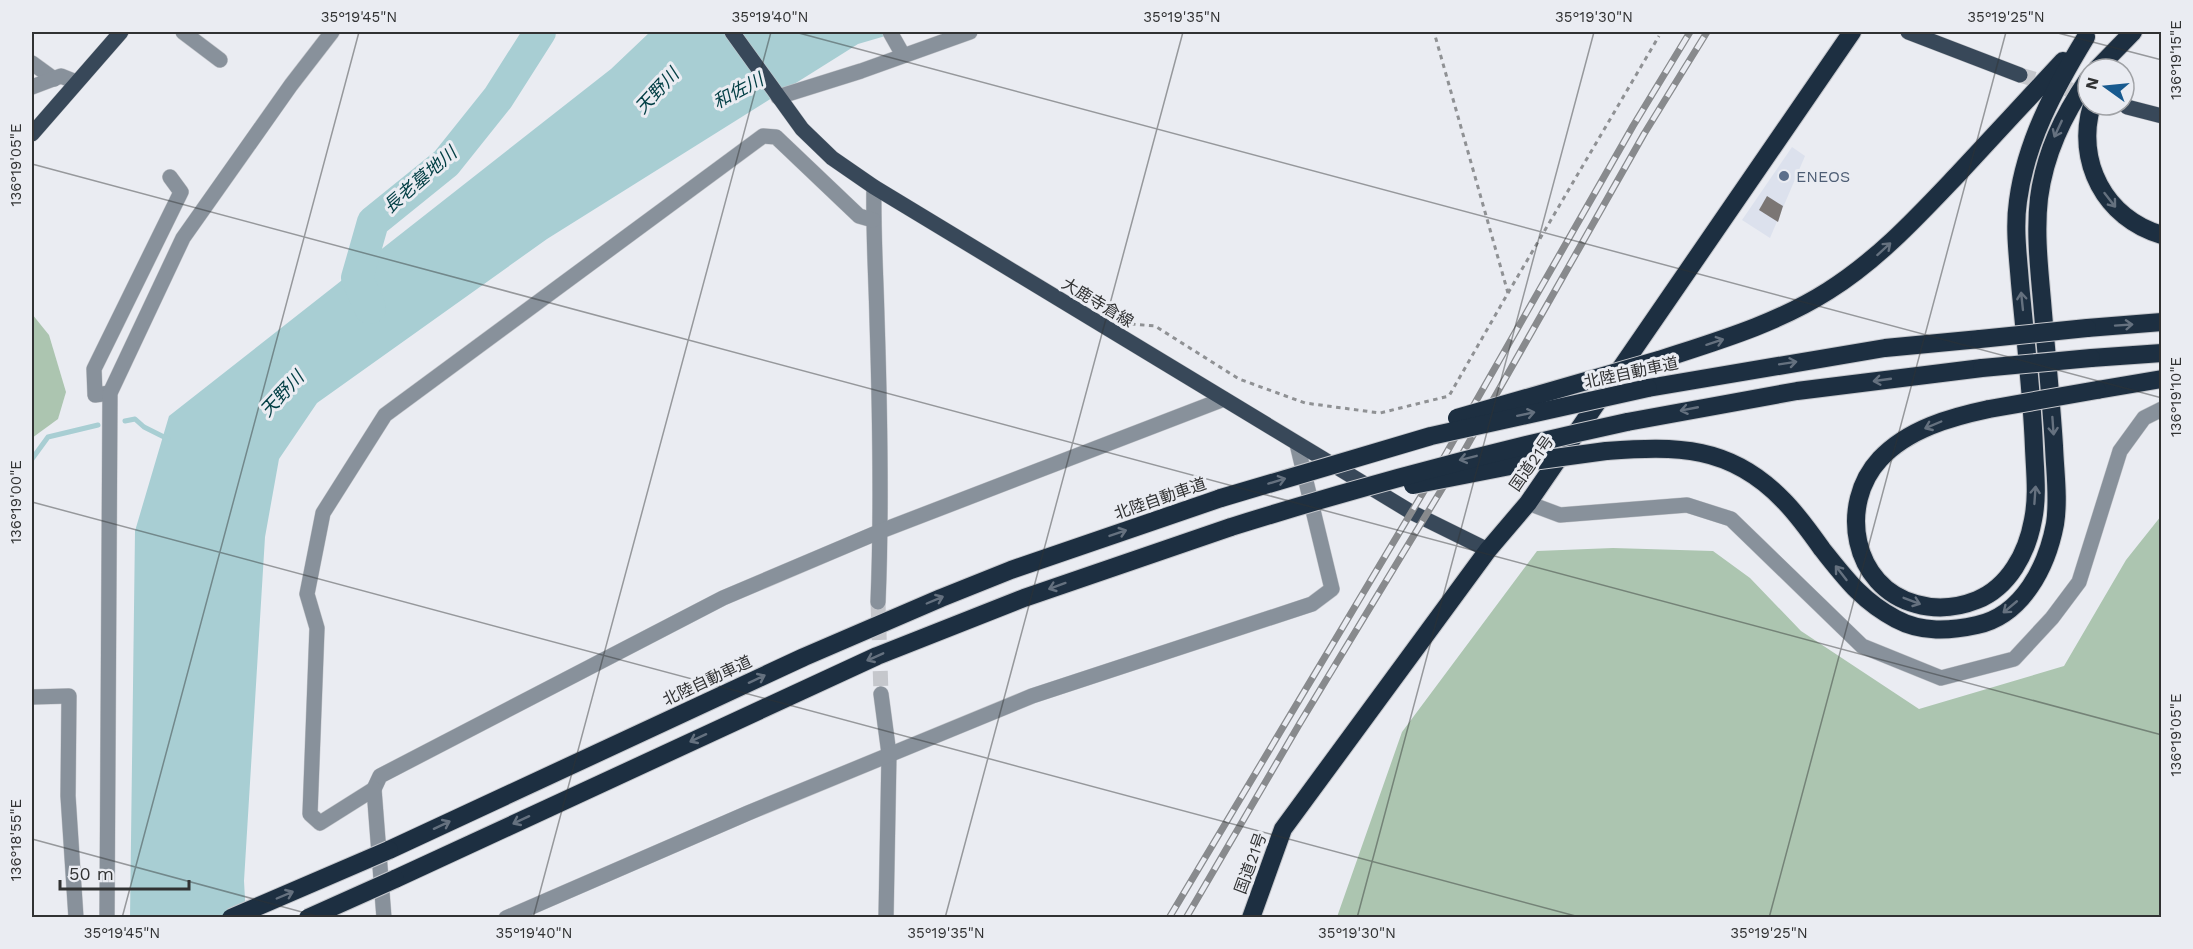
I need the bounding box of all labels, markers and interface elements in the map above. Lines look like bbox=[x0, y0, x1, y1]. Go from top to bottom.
text: 35°19'45"N bbox=[321, 8, 397, 26]
text: 35°19'40"N bbox=[731, 8, 809, 26]
text: 35°19'35"N bbox=[1143, 8, 1221, 26]
text: 35°19'30"N bbox=[1555, 8, 1633, 26]
text: 35°19'25"N bbox=[1967, 8, 2045, 26]
text: 136°19'15"E bbox=[2167, 20, 2185, 100]
north arrow bbox=[2076, 57, 2136, 117]
water label: 天野川 bbox=[631, 62, 684, 118]
water label: 和佐川 bbox=[709, 68, 768, 113]
text: N bbox=[2081, 75, 2103, 91]
one-way arrow bbox=[2052, 120, 2064, 138]
text: 136°19'05"E bbox=[7, 124, 25, 206]
water label: 長老墓地川 bbox=[379, 141, 462, 217]
place label: ENEOS bbox=[1796, 167, 1850, 186]
marker: ENEOS bbox=[1777, 169, 1791, 183]
one-way arrow bbox=[2103, 191, 2116, 207]
one-way arrow bbox=[1876, 242, 1891, 256]
street label: 大鹿寺倉線 bbox=[1059, 274, 1137, 331]
one-way arrow bbox=[2016, 291, 2027, 311]
one-way arrow bbox=[2114, 319, 2134, 330]
one-way arrow bbox=[1705, 336, 1724, 347]
street label: 北陸自動車道 bbox=[1582, 353, 1680, 392]
one-way arrow bbox=[1778, 357, 1798, 368]
text: 136°19'10"E bbox=[2167, 357, 2185, 437]
water label: 天野川 bbox=[256, 365, 309, 421]
one-way arrow bbox=[1873, 374, 1892, 385]
one-way arrow bbox=[1680, 404, 1700, 415]
one-way arrow bbox=[1516, 408, 1535, 420]
one-way arrow bbox=[2047, 415, 2058, 435]
one-way arrow bbox=[1924, 420, 1942, 432]
street label: 国道21号 bbox=[1505, 432, 1557, 495]
one-way arrow bbox=[1458, 453, 1477, 465]
text: 136°19'00"E bbox=[7, 460, 25, 544]
street label: 北陸自動車道 bbox=[1112, 474, 1209, 523]
one-way arrow bbox=[1267, 475, 1286, 486]
one-way arrow bbox=[2030, 486, 2041, 505]
one-way arrow bbox=[1108, 527, 1127, 538]
one-way arrow bbox=[1835, 565, 1847, 581]
one-way arrow bbox=[1048, 581, 1067, 592]
one-way arrow bbox=[925, 594, 944, 605]
one-way arrow bbox=[1902, 597, 1920, 608]
one-way arrow bbox=[2003, 600, 2018, 614]
street label: 北陸自動車道 bbox=[660, 652, 755, 709]
one-way arrow bbox=[867, 652, 885, 663]
one-way arrow bbox=[747, 673, 765, 684]
text: 136°19'05"E bbox=[2167, 694, 2185, 776]
one-way arrow bbox=[689, 733, 707, 745]
text: 136°18'55"E bbox=[7, 799, 25, 881]
one-way arrow bbox=[512, 815, 530, 827]
one-way arrow bbox=[433, 819, 451, 830]
street label: 国道21号 bbox=[1231, 830, 1270, 896]
scale bar bbox=[60, 853, 189, 891]
text: 50 m bbox=[69, 863, 114, 884]
one-way arrow bbox=[276, 889, 294, 900]
text: 35°19'45"N bbox=[84, 924, 160, 942]
text: 35°19'40"N bbox=[495, 924, 573, 942]
text: 35°19'35"N bbox=[907, 924, 985, 942]
text: 35°19'30"N bbox=[1318, 924, 1396, 942]
text: 35°19'25"N bbox=[1730, 924, 1808, 942]

